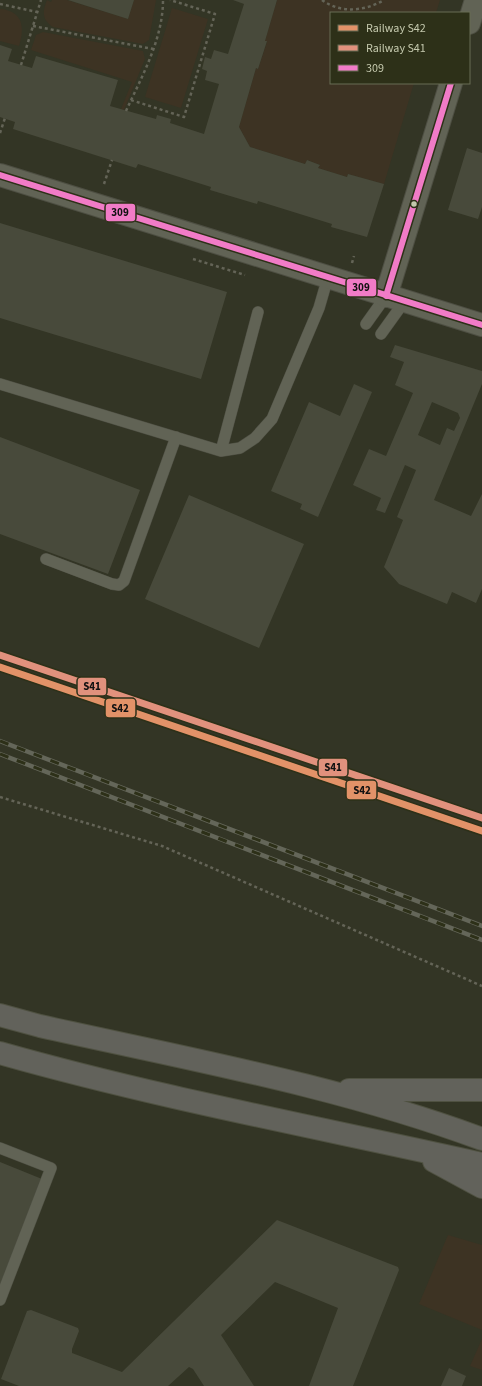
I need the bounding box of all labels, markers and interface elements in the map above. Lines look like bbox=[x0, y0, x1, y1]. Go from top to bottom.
legend bbox=[330, 12, 470, 84]
text: Railway S42 bbox=[366, 20, 426, 37]
text: Railway S41 bbox=[366, 40, 426, 57]
text: 309 bbox=[366, 60, 384, 77]
unlabelled marker bbox=[409, 199, 419, 209]
line badge: 309 bbox=[105, 203, 136, 222]
text: 309 bbox=[111, 205, 129, 220]
line badge: 309 bbox=[346, 278, 377, 297]
text: 309 bbox=[352, 280, 370, 295]
line badge: S41 bbox=[77, 677, 107, 696]
text: S41 bbox=[83, 679, 101, 694]
line badge: S42 bbox=[105, 698, 136, 718]
text: S42 bbox=[111, 701, 129, 716]
line badge: S41 bbox=[318, 758, 348, 777]
text: S41 bbox=[324, 760, 342, 775]
line badge: S42 bbox=[346, 780, 377, 800]
text: S42 bbox=[353, 783, 371, 798]

